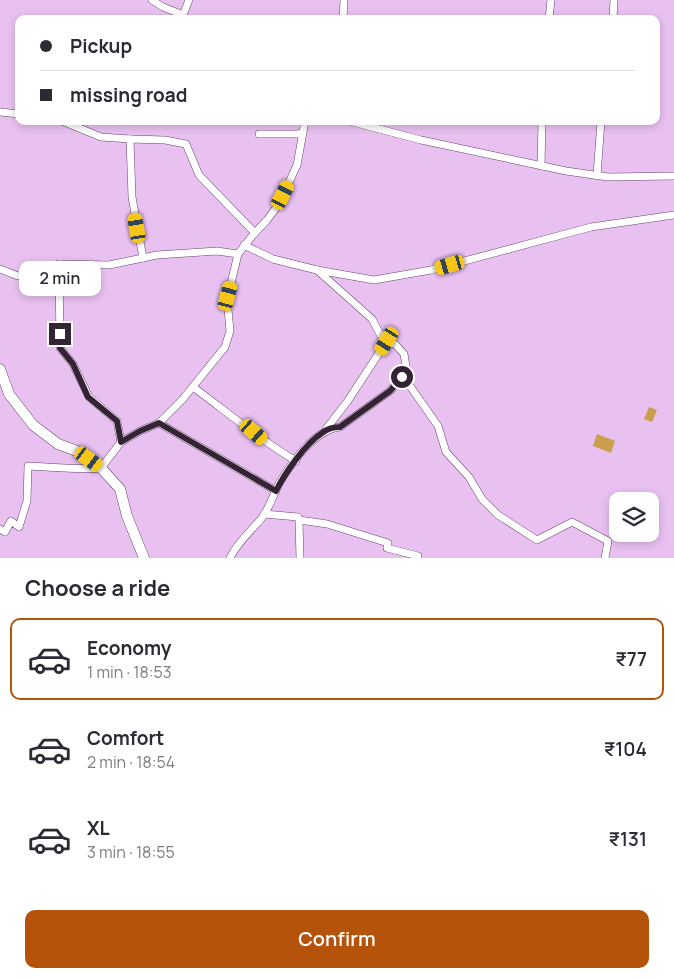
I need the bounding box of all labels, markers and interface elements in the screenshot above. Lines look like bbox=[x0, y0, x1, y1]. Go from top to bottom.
text: Pickup bbox=[70, 33, 132, 59]
text: missing road bbox=[70, 82, 188, 108]
car bbox=[269, 178, 296, 212]
car bbox=[127, 212, 146, 244]
car bbox=[433, 254, 466, 276]
callout: 2 min bbox=[19, 262, 101, 296]
text: 2 min bbox=[40, 267, 80, 289]
car bbox=[216, 280, 239, 312]
route end bbox=[49, 323, 71, 345]
car bbox=[372, 324, 401, 358]
route start bbox=[391, 366, 413, 388]
car bbox=[237, 416, 270, 448]
car bbox=[72, 444, 105, 474]
map controls bbox=[609, 492, 659, 542]
button: layers bbox=[609, 492, 659, 542]
text: Choose a ride bbox=[25, 573, 170, 603]
text: Economy bbox=[87, 635, 171, 661]
icon: car bbox=[27, 637, 72, 682]
text: ₹77 bbox=[615, 646, 647, 672]
text: 1 min · 18:53 bbox=[87, 661, 172, 683]
text: Comfort bbox=[87, 725, 164, 751]
icon: car bbox=[27, 727, 72, 772]
text: ₹104 bbox=[604, 736, 647, 762]
text: 2 min · 18:54 bbox=[87, 751, 175, 773]
text: XL bbox=[87, 815, 110, 841]
icon: car bbox=[27, 817, 72, 862]
text: ₹131 bbox=[608, 826, 647, 852]
text: 3 min · 18:55 bbox=[87, 841, 175, 863]
button: Confirm bbox=[25, 910, 649, 968]

